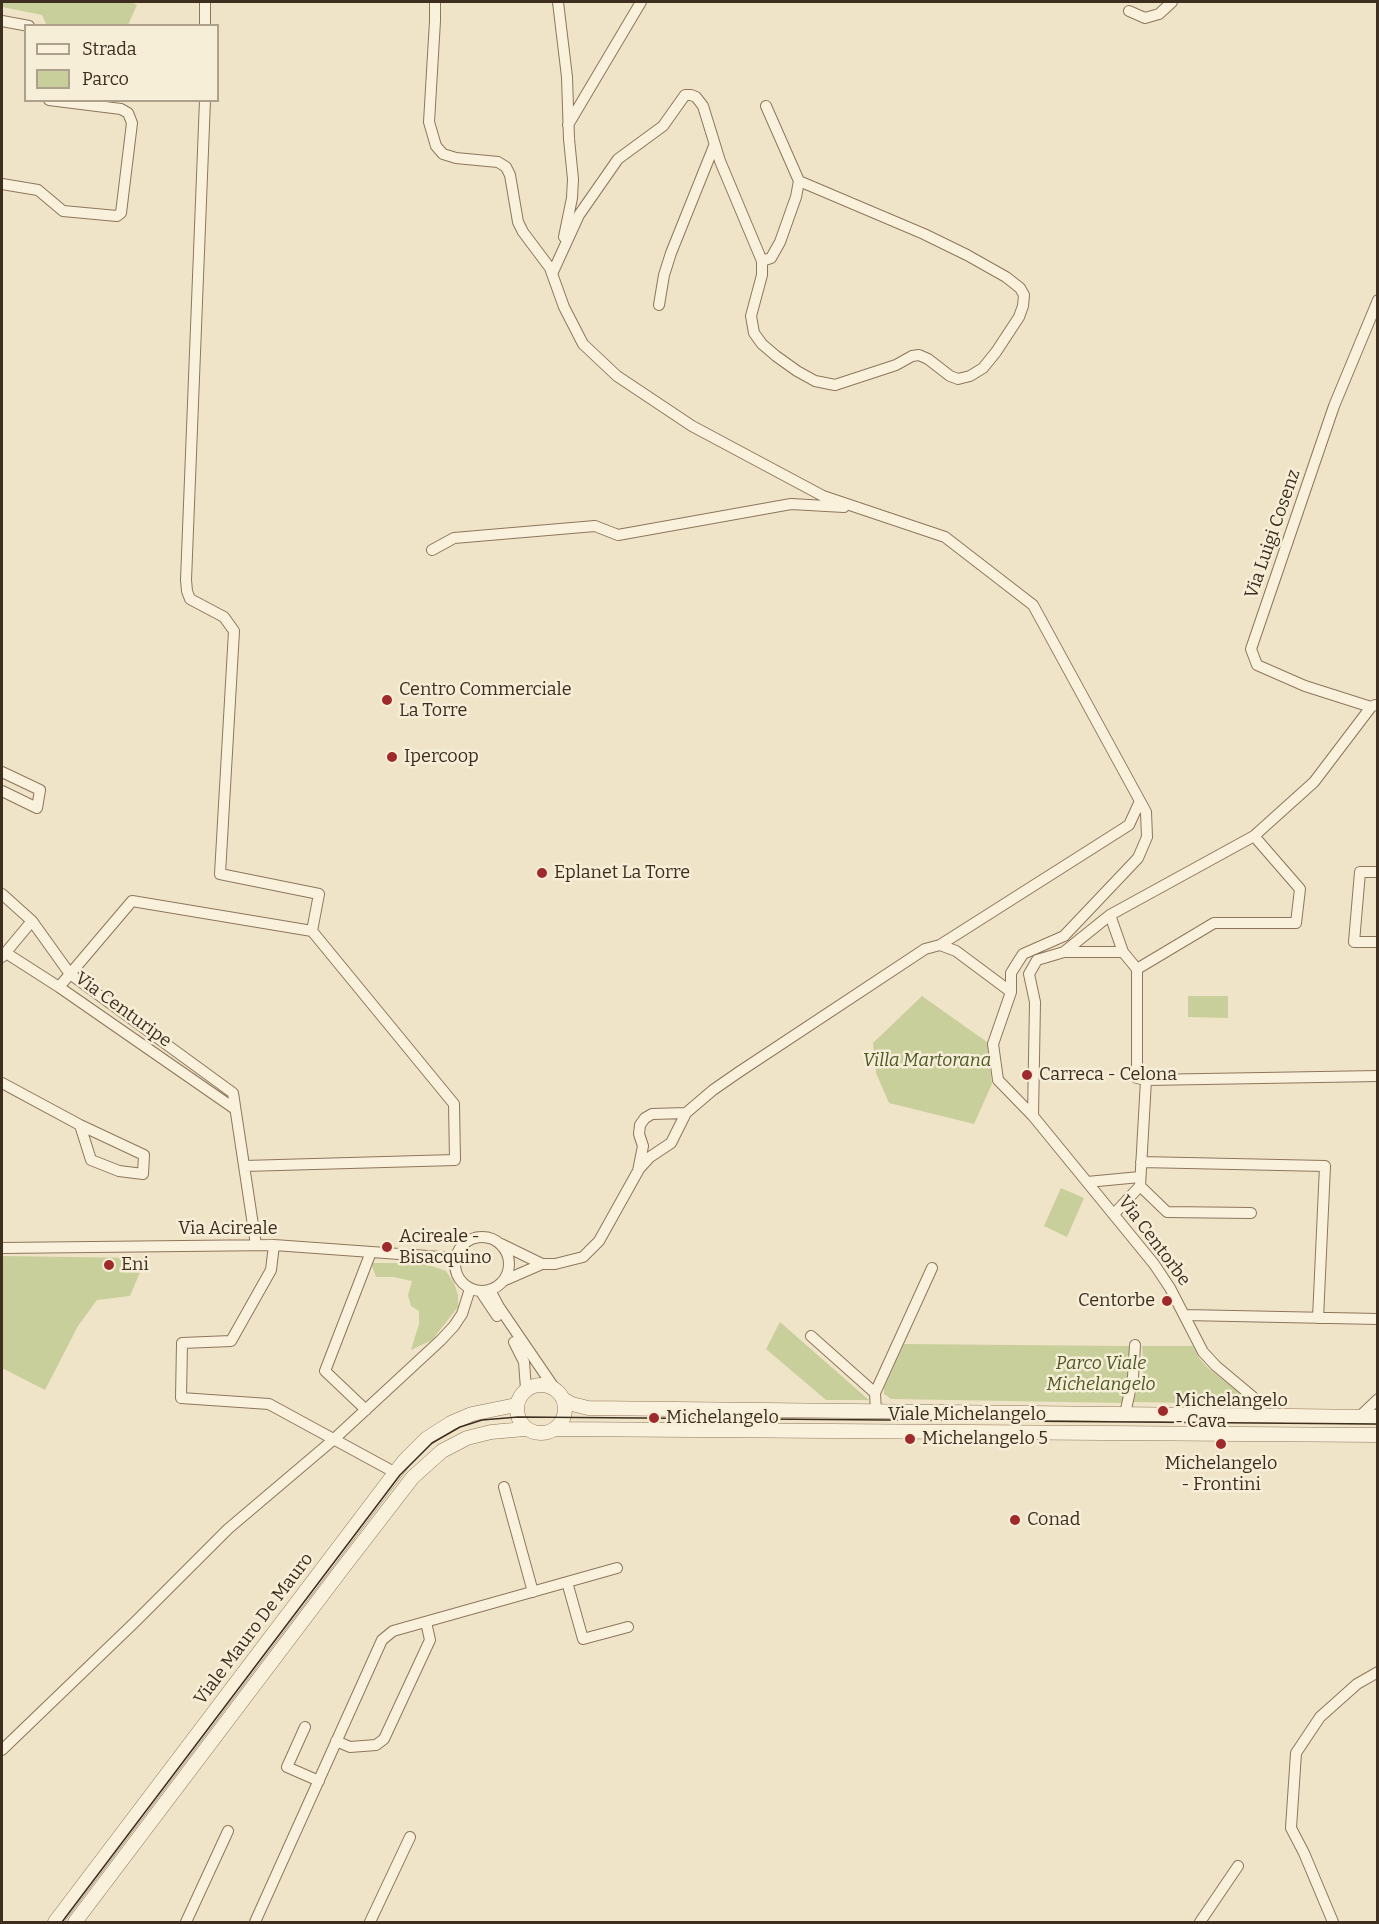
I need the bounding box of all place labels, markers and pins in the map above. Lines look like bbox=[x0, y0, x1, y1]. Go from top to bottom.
place label: Centro Commerciale La Torre bbox=[399, 679, 572, 722]
marker: Centro Commerciale La Torre bbox=[380, 693, 394, 707]
place label: Ipercoop bbox=[404, 746, 479, 768]
marker: Ipercoop bbox=[385, 750, 399, 764]
place label: Eplanet La Torre bbox=[554, 862, 690, 884]
marker: Eplanet La Torre bbox=[535, 866, 549, 880]
place label: Carreca - Celona bbox=[1039, 1064, 1177, 1086]
marker: Carreca - Celona bbox=[1020, 1068, 1034, 1082]
place label: Acireale - Bisacquino bbox=[399, 1226, 492, 1268]
marker: Acireale - Bisacquino bbox=[380, 1240, 394, 1254]
place label: Eni bbox=[121, 1254, 149, 1276]
marker: Eni bbox=[102, 1258, 116, 1272]
place label: Centorbe bbox=[1078, 1290, 1155, 1312]
marker: Centorbe bbox=[1160, 1294, 1174, 1308]
place label: Michelangelo - Cava bbox=[1175, 1390, 1288, 1432]
marker: Michelangelo - Cava bbox=[1156, 1404, 1170, 1418]
place label: Michelangelo bbox=[666, 1407, 779, 1429]
marker: Michelangelo bbox=[647, 1411, 661, 1425]
place label: Michelangelo 5 bbox=[922, 1428, 1048, 1450]
marker: Michelangelo 5 bbox=[903, 1432, 917, 1446]
marker: Michelangelo - Frontini bbox=[1214, 1437, 1228, 1451]
place label: Michelangelo - Frontini bbox=[1165, 1453, 1277, 1496]
place label: Conad bbox=[1027, 1509, 1080, 1531]
marker: Conad bbox=[1008, 1513, 1022, 1527]

